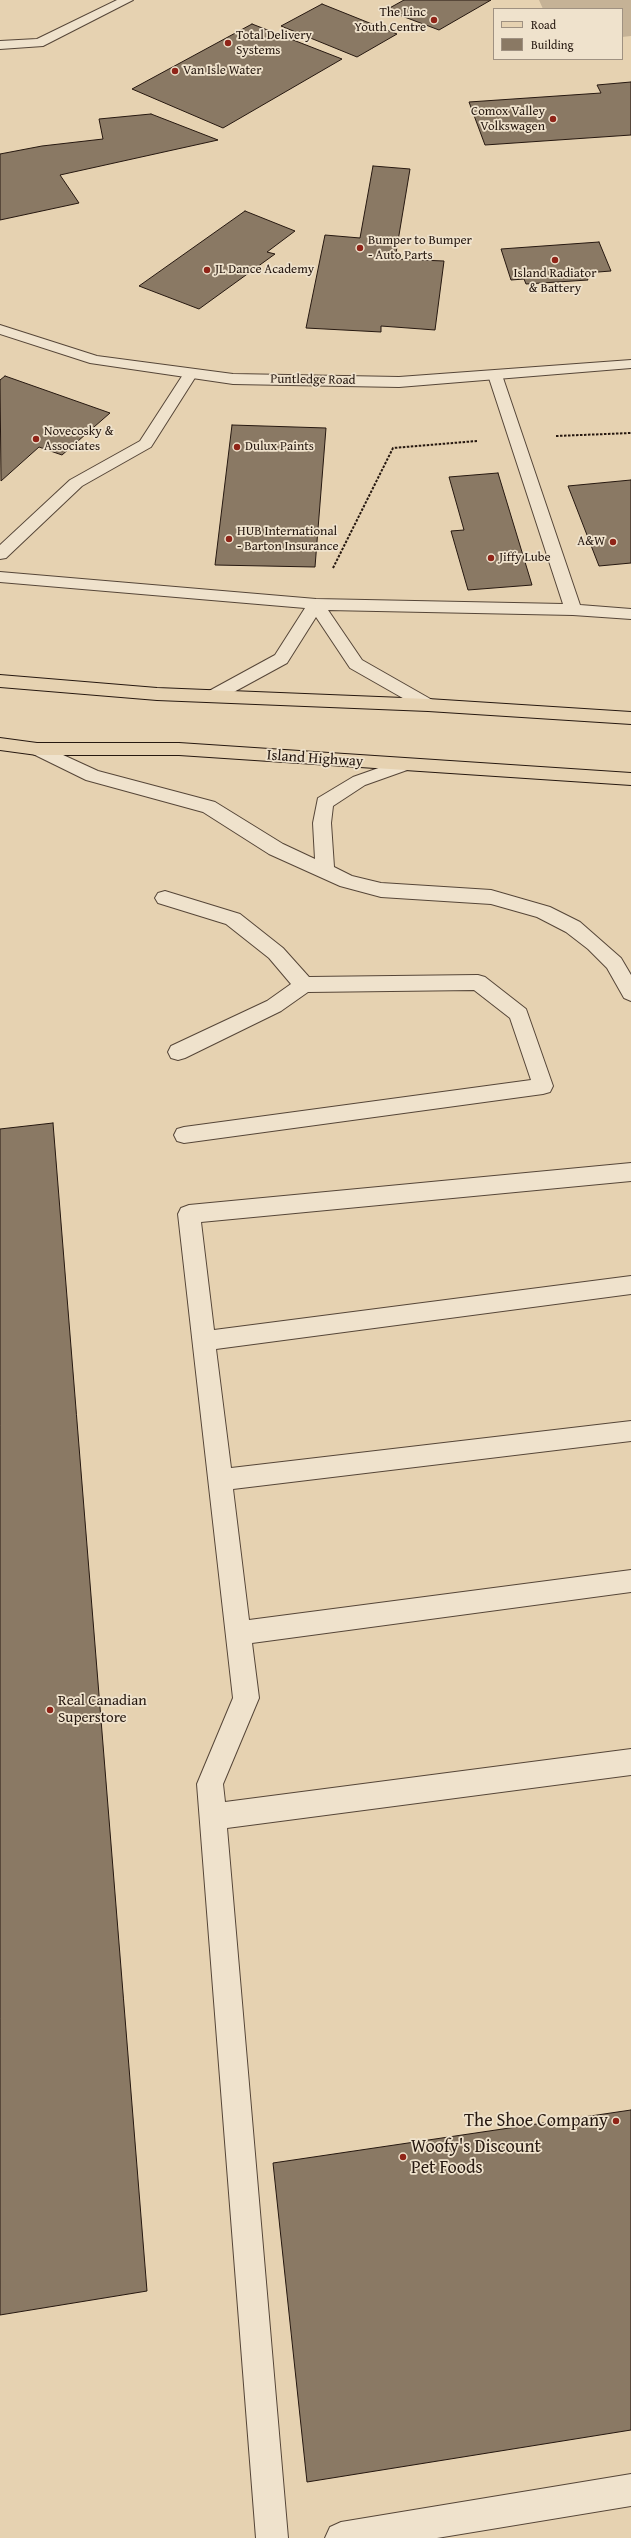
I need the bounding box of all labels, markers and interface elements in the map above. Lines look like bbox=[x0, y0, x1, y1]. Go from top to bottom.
place label: The Linc Youth Centre bbox=[354, 5, 426, 36]
legend bbox=[493, 8, 623, 60]
marker: The Linc Youth Centre bbox=[429, 15, 439, 25]
text: Road bbox=[531, 16, 556, 33]
place label: Total Delivery Systems bbox=[236, 28, 312, 59]
text: Building bbox=[531, 36, 574, 53]
marker: Total Delivery Systems bbox=[223, 38, 233, 48]
place label: Van Isle Water bbox=[183, 63, 262, 79]
marker: Van Isle Water bbox=[170, 66, 180, 76]
place label: Comox Valley Volkswagen bbox=[471, 104, 545, 135]
marker: Comox Valley Volkswagen bbox=[548, 114, 558, 124]
place label: Bumper to Bumper - Auto Parts bbox=[368, 233, 472, 264]
marker: Bumper to Bumper - Auto Parts bbox=[355, 243, 365, 253]
marker: Island Radiator & Battery bbox=[550, 255, 560, 265]
place label: JL Dance Academy bbox=[215, 262, 314, 278]
marker: JL Dance Academy bbox=[202, 265, 212, 275]
place label: Island Radiator & Battery bbox=[514, 266, 596, 297]
street label: Puntledge Road bbox=[270, 371, 356, 389]
place label: Novecosky & Associates bbox=[44, 424, 113, 455]
marker: Novecosky & Associates bbox=[31, 434, 41, 444]
place label: Dulux Paints bbox=[245, 439, 314, 455]
marker: Dulux Paints bbox=[232, 442, 242, 452]
place label: HUB International - Barton Insurance bbox=[237, 524, 339, 555]
marker: HUB International - Barton Insurance bbox=[224, 534, 234, 544]
place label: A&W bbox=[577, 534, 605, 550]
marker: A&W bbox=[608, 537, 618, 547]
place label: Jiffy Lube bbox=[499, 550, 551, 566]
marker: Jiffy Lube bbox=[486, 553, 496, 563]
street label: Island Highway bbox=[266, 747, 364, 771]
place label: Real Canadian Superstore bbox=[58, 1692, 147, 1727]
marker: Real Canadian Superstore bbox=[45, 1705, 55, 1715]
place label: The Shoe Company bbox=[464, 2110, 608, 2132]
marker: The Shoe Company bbox=[611, 2116, 621, 2126]
place label: Woofy's Discount Pet Foods bbox=[411, 2136, 541, 2178]
marker: Woofy's Discount Pet Foods bbox=[398, 2152, 408, 2162]

